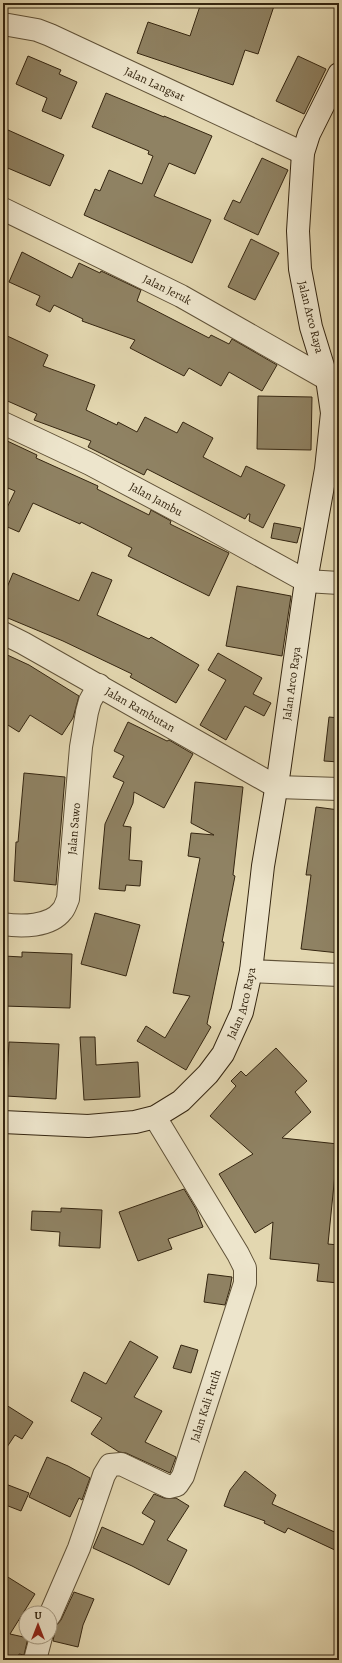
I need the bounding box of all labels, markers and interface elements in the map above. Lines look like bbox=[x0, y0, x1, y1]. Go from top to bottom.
street label: Jalan Langsat bbox=[122, 63, 188, 105]
street label: Jalan Jeruk bbox=[140, 271, 195, 308]
street label: Jalan Arco Raya bbox=[294, 279, 328, 355]
street label: Jalan Jambu bbox=[127, 478, 186, 520]
street label: Jalan Arco Raya bbox=[278, 645, 305, 722]
street label: Jalan Rambutan bbox=[102, 683, 178, 736]
street label: Jalan Sawo bbox=[64, 802, 84, 856]
street label: Jalan Arco Raya bbox=[223, 966, 259, 1042]
street label: Jalan Kali Putih bbox=[186, 1367, 225, 1444]
north arrow bbox=[18, 1605, 58, 1645]
text: U bbox=[34, 1608, 42, 1623]

